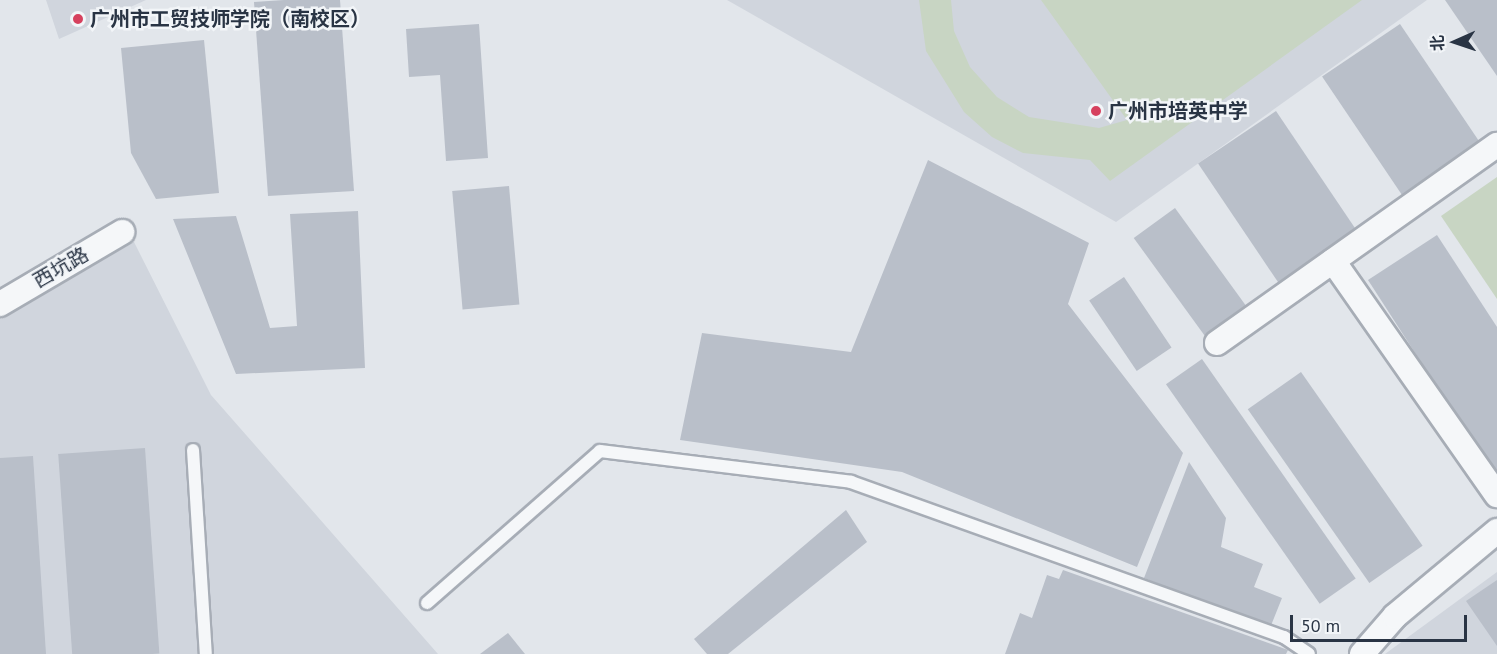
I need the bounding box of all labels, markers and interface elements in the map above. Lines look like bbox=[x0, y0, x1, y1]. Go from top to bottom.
place label: 广州市工贸技师学院（南校区） bbox=[90, 7, 370, 31]
marker: 广州市工贸技师学院（南校区） bbox=[71, 12, 85, 26]
north arrow bbox=[1425, 12, 1485, 72]
text: 北 bbox=[1427, 34, 1447, 51]
place label: 广州市培英中学 bbox=[1108, 99, 1248, 123]
marker: 广州市培英中学 bbox=[1089, 104, 1103, 118]
street label: 西坑路 bbox=[29, 243, 93, 293]
scale bar bbox=[1293, 603, 1470, 641]
text: 50 m bbox=[1301, 614, 1340, 637]

